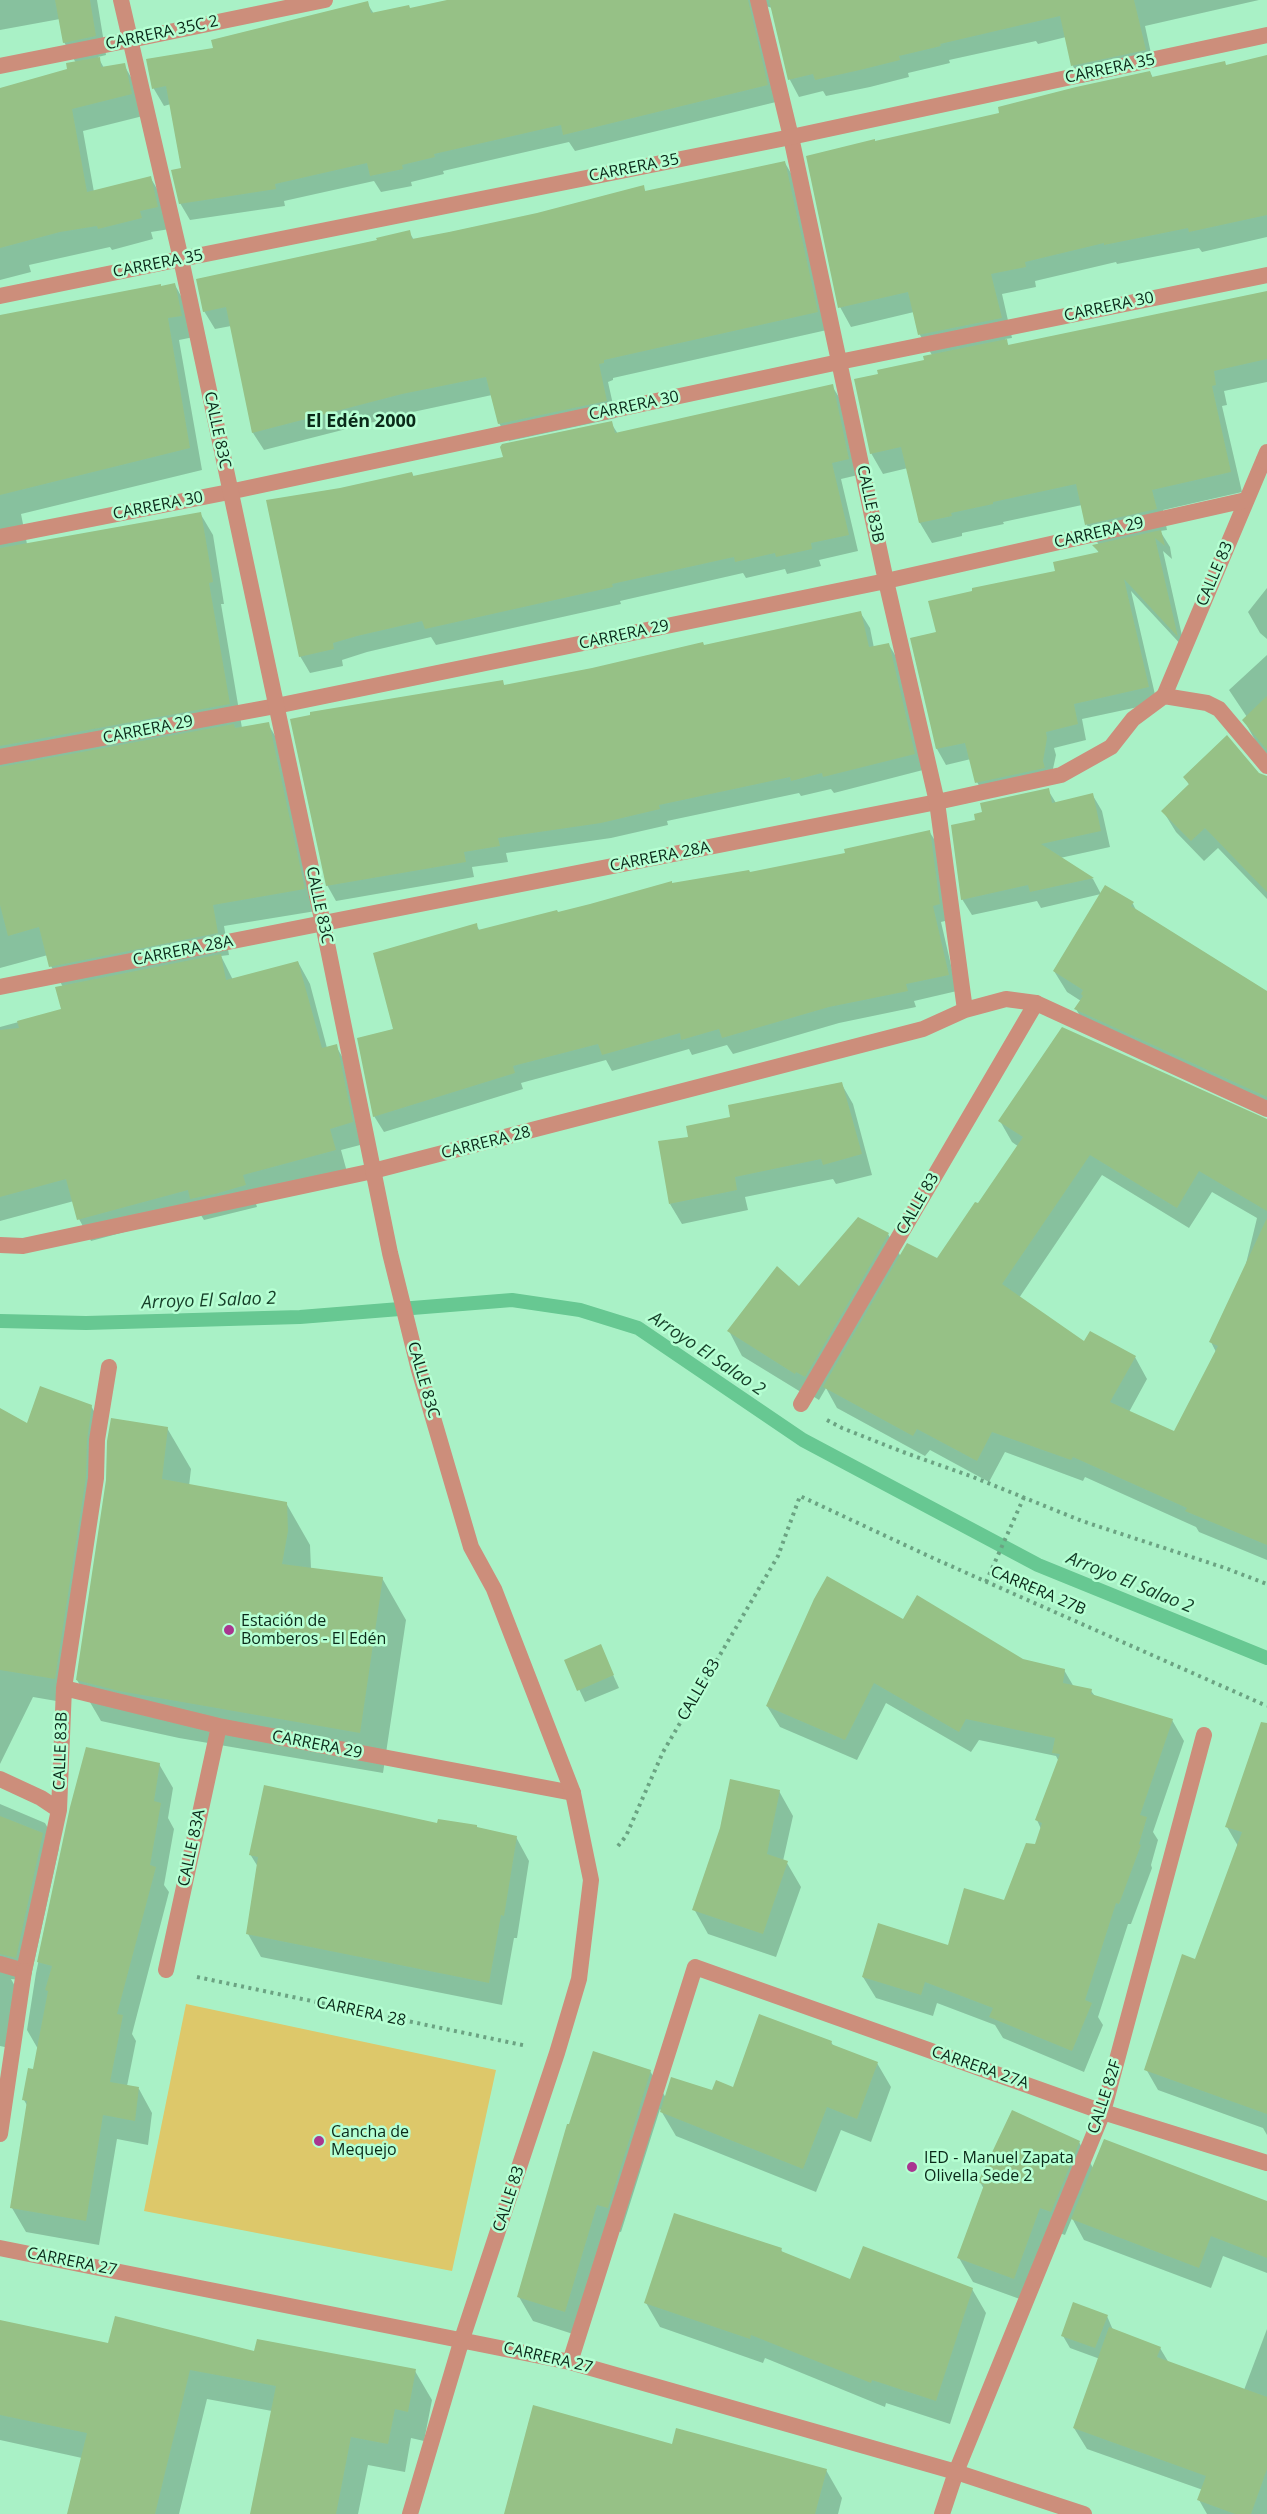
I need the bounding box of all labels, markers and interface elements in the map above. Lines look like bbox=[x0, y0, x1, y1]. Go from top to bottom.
street label: CARRERA 35C 2 bbox=[104, 12, 220, 54]
street label: CARRERA 35 bbox=[1063, 50, 1157, 88]
street label: CARRERA 35 bbox=[587, 150, 681, 186]
street label: CARRERA 35 bbox=[111, 246, 205, 282]
street label: CARRERA 30 bbox=[1062, 288, 1156, 326]
street label: CARRERA 30 bbox=[587, 387, 681, 425]
street label: CALLE 83C bbox=[199, 390, 235, 470]
district label: El Edén 2000 bbox=[306, 411, 416, 433]
street label: CALLE 83B bbox=[852, 464, 888, 544]
street label: CARRERA 30 bbox=[111, 488, 205, 524]
street label: CARRERA 29 bbox=[1052, 513, 1146, 553]
street label: CALLE 83 bbox=[1193, 539, 1237, 609]
street label: CARRERA 29 bbox=[577, 616, 671, 654]
street label: CARRERA 29 bbox=[101, 712, 195, 748]
street label: CARRERA 28A bbox=[608, 838, 712, 876]
street label: CALLE 83C bbox=[301, 865, 337, 945]
street label: CARRERA 28A bbox=[131, 932, 235, 970]
street label: CARRERA 28 bbox=[439, 1123, 533, 1163]
street label: CALLE 83 bbox=[893, 1170, 943, 1238]
water label: Arroyo El Salao 2 bbox=[141, 1288, 277, 1314]
water label: Arroyo El Salao 2 bbox=[645, 1307, 769, 1401]
street label: CALLE 83C bbox=[403, 1340, 443, 1420]
water label: Arroyo El Salao 2 bbox=[1063, 1548, 1197, 1618]
street label: CARRERA 27B bbox=[987, 1562, 1089, 1620]
place label: Estación de Bomberos - El Edén bbox=[241, 1611, 386, 1649]
marker: Estación de Bomberos - El Edén bbox=[222, 1623, 236, 1637]
street label: CALLE 83 bbox=[674, 1656, 724, 1724]
street label: CALLE 83B bbox=[50, 1711, 72, 1791]
street label: CARRERA 29 bbox=[270, 1727, 364, 1763]
street label: CALLE 83A bbox=[174, 1808, 210, 1888]
street label: CARRERA 28 bbox=[314, 1993, 408, 2031]
street label: CARRERA 27A bbox=[929, 2042, 1031, 2094]
street label: CALLE 82F bbox=[1084, 2058, 1126, 2136]
place label: Cancha de Mequejo bbox=[331, 2122, 409, 2160]
marker: Cancha de Mequejo bbox=[312, 2134, 326, 2148]
place label: IED - Manuel Zapata Olivella Sede 2 bbox=[924, 2148, 1074, 2186]
marker: IED - Manuel Zapata Olivella Sede 2 bbox=[905, 2160, 919, 2174]
street label: CALLE 83 bbox=[489, 2164, 529, 2234]
street label: CARRERA 27 bbox=[25, 2244, 119, 2280]
street label: CARRERA 27 bbox=[501, 2338, 595, 2378]

